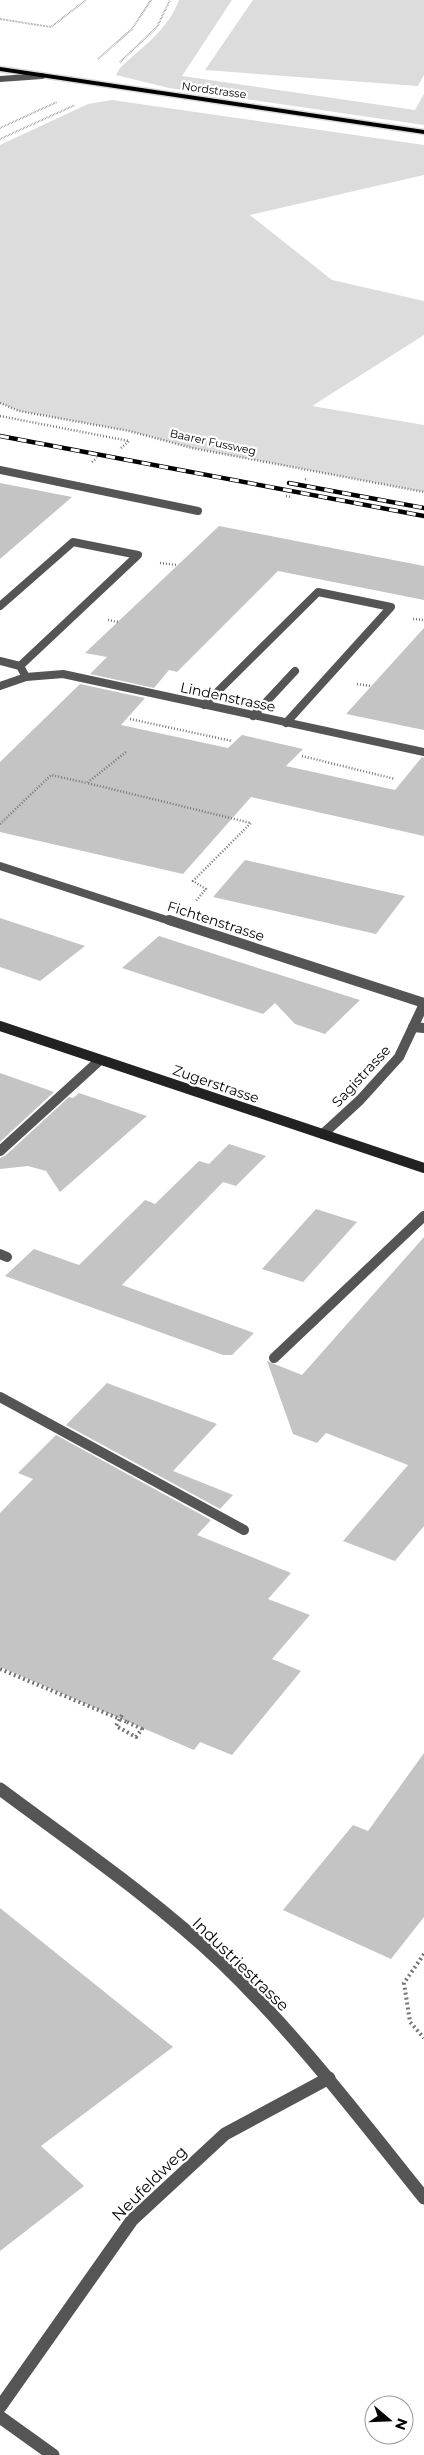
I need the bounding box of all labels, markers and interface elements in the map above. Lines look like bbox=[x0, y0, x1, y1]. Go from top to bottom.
street label: Nordstrasse bbox=[181, 79, 248, 102]
street label: Baarer Fussweg bbox=[169, 426, 257, 458]
street label: Lindenstrasse bbox=[179, 678, 277, 716]
street label: Fichtenstrasse bbox=[165, 897, 267, 945]
street label: Sagistrasse bbox=[328, 1041, 394, 1111]
street label: Zugerstrasse bbox=[171, 1061, 261, 1107]
street label: Industriestrasse bbox=[189, 1914, 293, 2015]
street label: Neufeldweg bbox=[108, 2142, 191, 2225]
north arrow bbox=[364, 2395, 414, 2445]
text: N bbox=[391, 2416, 412, 2433]

